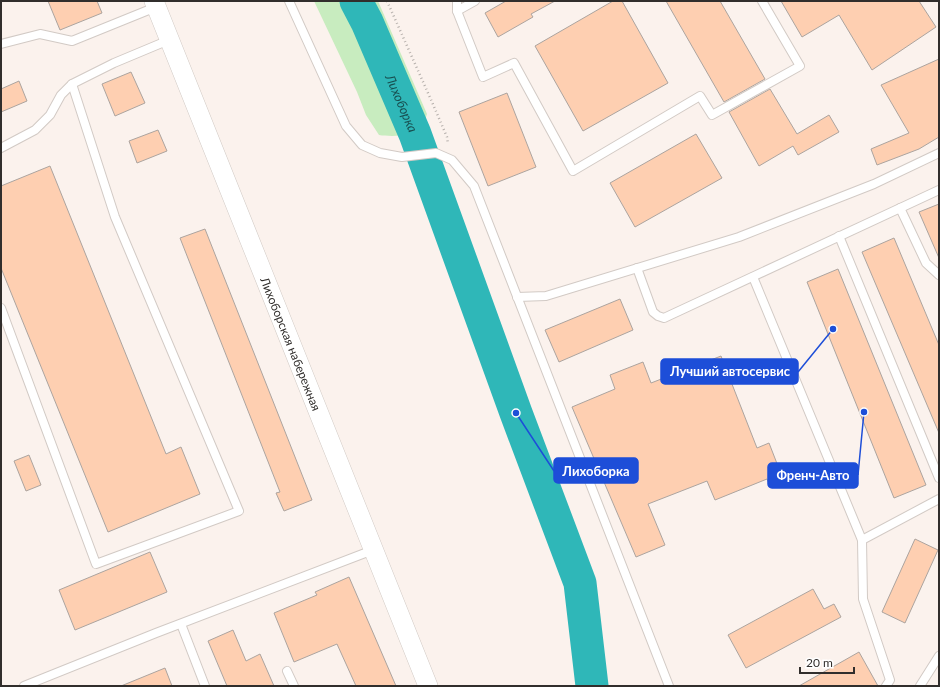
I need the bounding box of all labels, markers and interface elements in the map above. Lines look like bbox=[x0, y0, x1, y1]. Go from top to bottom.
water label: Лихоборка bbox=[382, 71, 421, 135]
street label: Лихоборская набережная bbox=[257, 274, 325, 413]
callout: Лучший автосервис bbox=[661, 359, 798, 384]
text: Лучший автосервис bbox=[669, 363, 791, 379]
callout: Лихоборка bbox=[554, 458, 638, 483]
text: Лихоборка bbox=[561, 463, 630, 479]
callout: Френч-Авто bbox=[768, 463, 858, 488]
text: Френч-Авто bbox=[776, 467, 850, 483]
scale bar bbox=[800, 649, 854, 675]
text: 20 m bbox=[806, 655, 833, 670]

